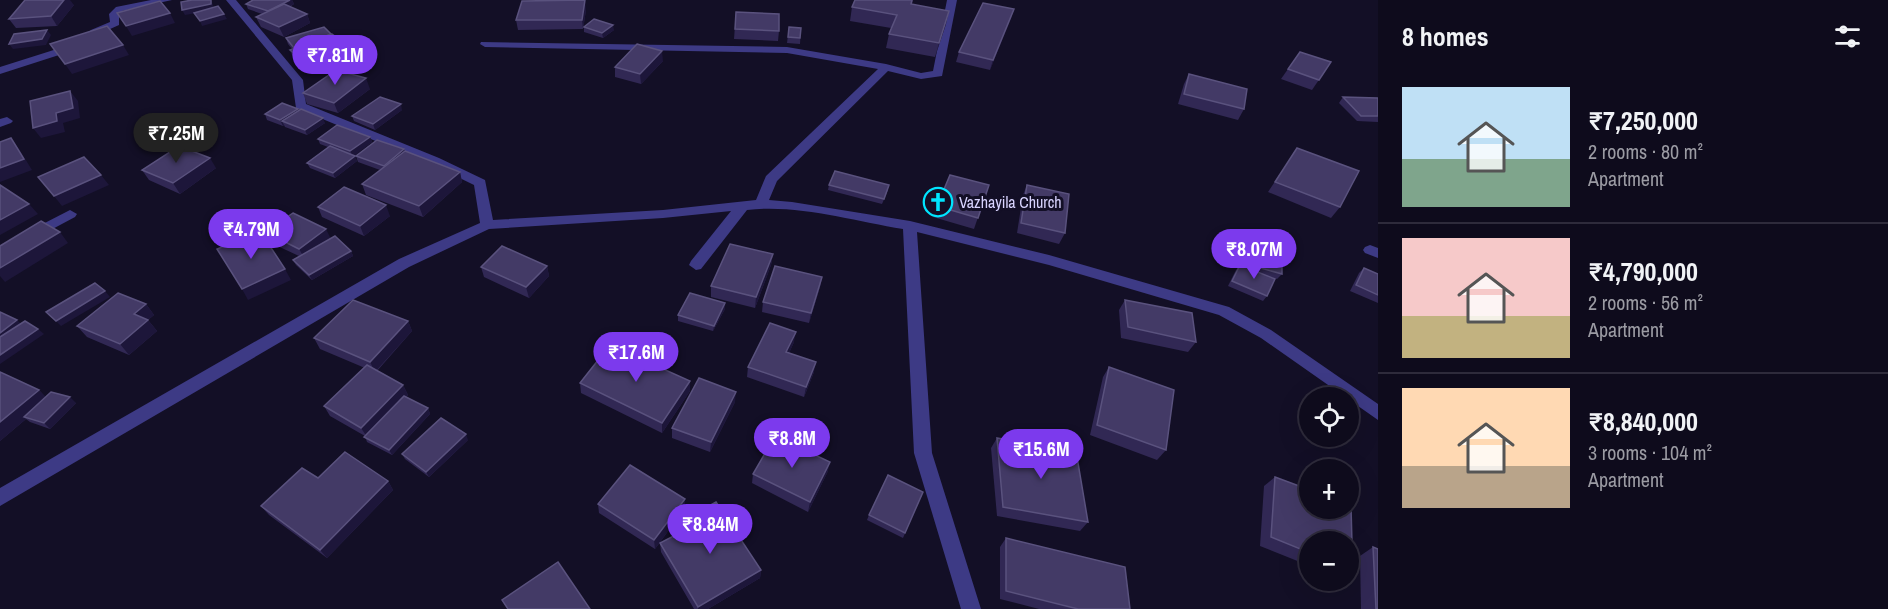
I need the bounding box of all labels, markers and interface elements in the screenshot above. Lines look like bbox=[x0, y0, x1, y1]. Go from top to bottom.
text: 8 homes bbox=[1402, 19, 1489, 54]
icon: filters bbox=[1831, 20, 1864, 53]
pin: ₹7.81M bbox=[286, 35, 384, 86]
text: ₹7.81M bbox=[306, 41, 364, 68]
text: ₹7,250,000 bbox=[1588, 103, 1698, 138]
icon: home bbox=[1450, 111, 1522, 183]
pin: ₹7.25M bbox=[127, 113, 225, 164]
text: ₹7.25M bbox=[147, 119, 205, 146]
text: 2 rooms · 80 m² bbox=[1588, 138, 1703, 165]
text: Apartment bbox=[1588, 165, 1664, 192]
church icon: Vazhayila Church bbox=[922, 186, 954, 218]
place label: Vazhayila Church bbox=[959, 191, 1062, 213]
pin: ₹4.79M bbox=[202, 209, 300, 260]
text: ₹4.79M bbox=[222, 215, 280, 242]
pin: ₹8.07M bbox=[1205, 229, 1303, 280]
text: ₹8.07M bbox=[1225, 235, 1283, 262]
text: ₹4,790,000 bbox=[1588, 254, 1698, 289]
icon: home bbox=[1450, 262, 1522, 334]
text: 2 rooms · 56 m² bbox=[1588, 289, 1703, 316]
text: Apartment bbox=[1588, 316, 1664, 343]
pin: ₹17.6M bbox=[587, 332, 685, 383]
text: ₹17.6M bbox=[607, 338, 665, 365]
map controls bbox=[1299, 387, 1359, 591]
button: locate bbox=[1299, 387, 1359, 447]
text: ₹8,840,000 bbox=[1588, 404, 1698, 439]
icon: home bbox=[1450, 412, 1522, 484]
pin: ₹8.8M bbox=[750, 418, 834, 469]
text: ₹8.8M bbox=[768, 424, 816, 451]
pin: ₹15.6M bbox=[992, 429, 1090, 480]
text: ₹15.6M bbox=[1012, 435, 1070, 462]
text: 3 rooms · 104 m² bbox=[1588, 439, 1712, 466]
button: + bbox=[1299, 459, 1359, 519]
text: Apartment bbox=[1588, 466, 1664, 493]
pin: ₹8.84M bbox=[661, 504, 759, 555]
text: ₹8.84M bbox=[681, 510, 739, 537]
button: − bbox=[1299, 531, 1359, 591]

